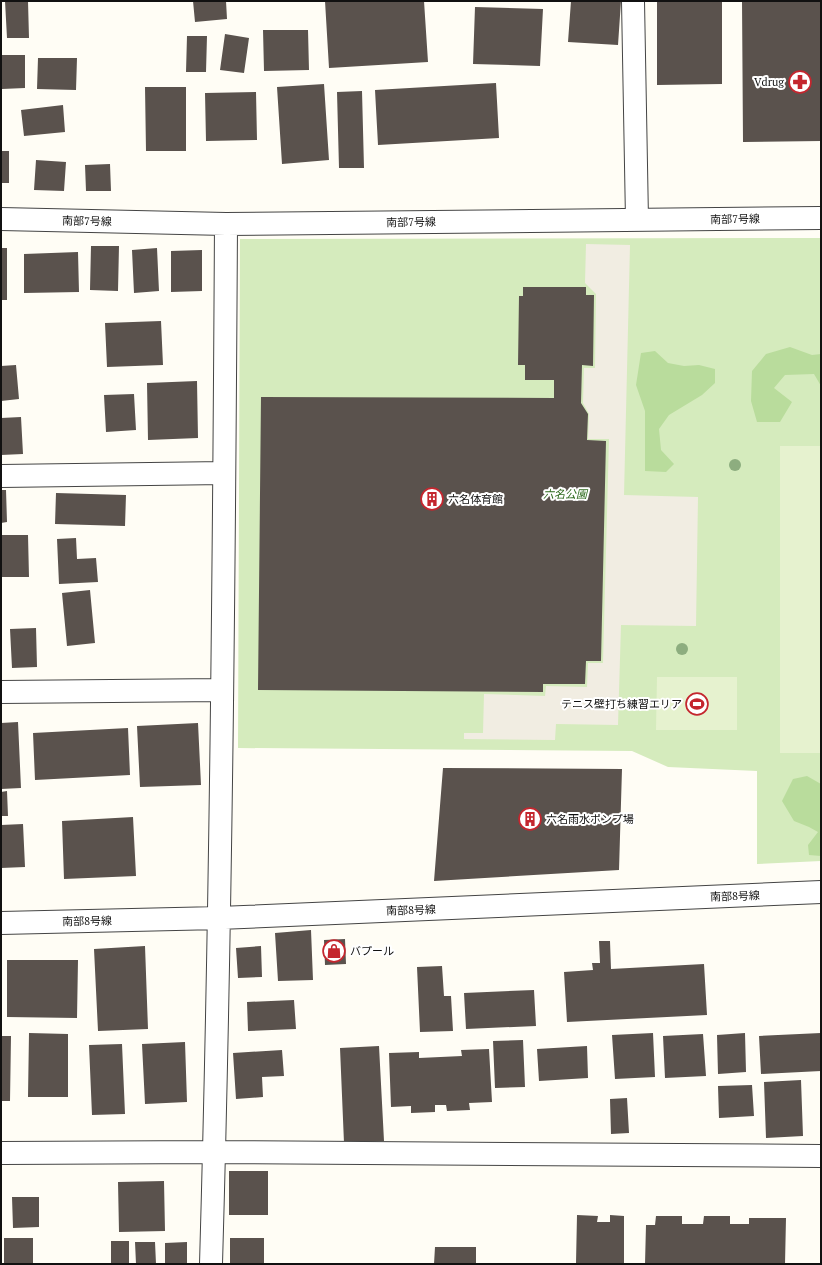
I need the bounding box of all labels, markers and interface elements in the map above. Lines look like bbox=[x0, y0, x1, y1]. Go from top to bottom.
pharmacy icon: Vdrug bbox=[787, 69, 813, 95]
place label: Vdrug bbox=[754, 75, 784, 89]
street label: 南部7号線 bbox=[710, 212, 760, 226]
street label: 南部7号線 bbox=[62, 214, 112, 228]
street label: 南部7号線 bbox=[386, 215, 436, 229]
building icon: 六名体育館 bbox=[419, 486, 445, 512]
park label: 六名公園 bbox=[543, 487, 589, 501]
place label: 六名体育館 bbox=[448, 492, 503, 506]
sports icon: テニス壁打ち練習エリア bbox=[684, 691, 710, 717]
place label: テニス壁打ち練習エリア bbox=[561, 697, 682, 711]
building icon: 六名雨水ポンプ場 bbox=[517, 806, 543, 832]
place label: 六名雨水ポンプ場 bbox=[546, 812, 634, 826]
street label: 南部8号線 bbox=[710, 888, 760, 904]
street label: 南部8号線 bbox=[386, 902, 436, 918]
street label: 南部8号線 bbox=[62, 914, 112, 928]
shop icon: バプール bbox=[321, 938, 347, 964]
place label: バプール bbox=[350, 944, 394, 958]

